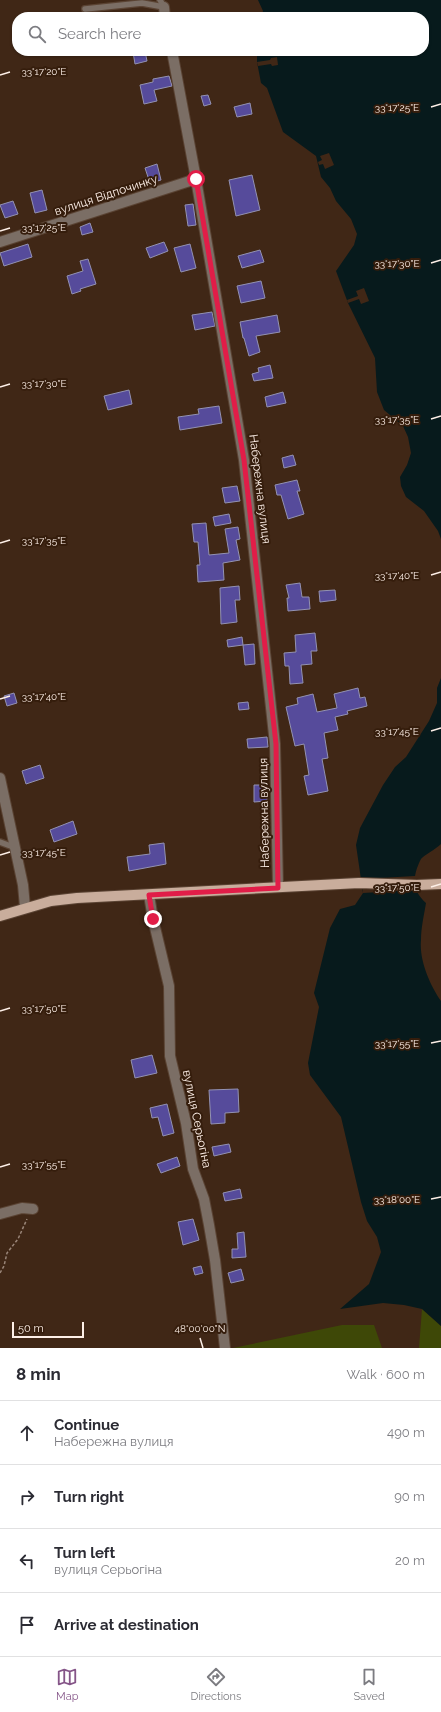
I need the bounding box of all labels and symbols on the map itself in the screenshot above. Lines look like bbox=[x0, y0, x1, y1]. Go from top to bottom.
text: 33°17'20"E bbox=[22, 66, 66, 77]
text: 33°17'25"E bbox=[375, 102, 419, 113]
route start bbox=[187, 170, 205, 188]
street label: вулиця Відпочинку bbox=[53, 172, 160, 218]
text: 33°17'25"E bbox=[22, 222, 66, 233]
text: 33°17'30"E bbox=[375, 258, 420, 269]
text: 33°17'30"E bbox=[22, 378, 67, 389]
text: 33°17'35"E bbox=[375, 414, 419, 425]
street label: Набережна вулиця bbox=[246, 433, 274, 545]
text: 33°17'35"E bbox=[22, 535, 66, 546]
text: 33°17'40"E bbox=[375, 570, 419, 581]
text: 33°17'40"E bbox=[22, 691, 66, 702]
text: 33°17'45"E bbox=[375, 726, 419, 737]
street label: Набережна вулиця bbox=[256, 758, 272, 868]
text: 33°17'45"E bbox=[22, 847, 66, 858]
text: 33°17'50"E bbox=[375, 882, 419, 893]
route end bbox=[144, 910, 162, 928]
text: 33°17'50"E bbox=[22, 1003, 66, 1014]
text: 33°17'55"E bbox=[375, 1038, 419, 1049]
street label: вулиця Серьогіна bbox=[180, 1069, 214, 1169]
text: 33°17'55"E bbox=[22, 1159, 66, 1170]
text: 33°18'00"E bbox=[374, 1194, 420, 1205]
scale bar bbox=[12, 1320, 84, 1339]
text: 48°00'00"N bbox=[175, 1323, 225, 1334]

